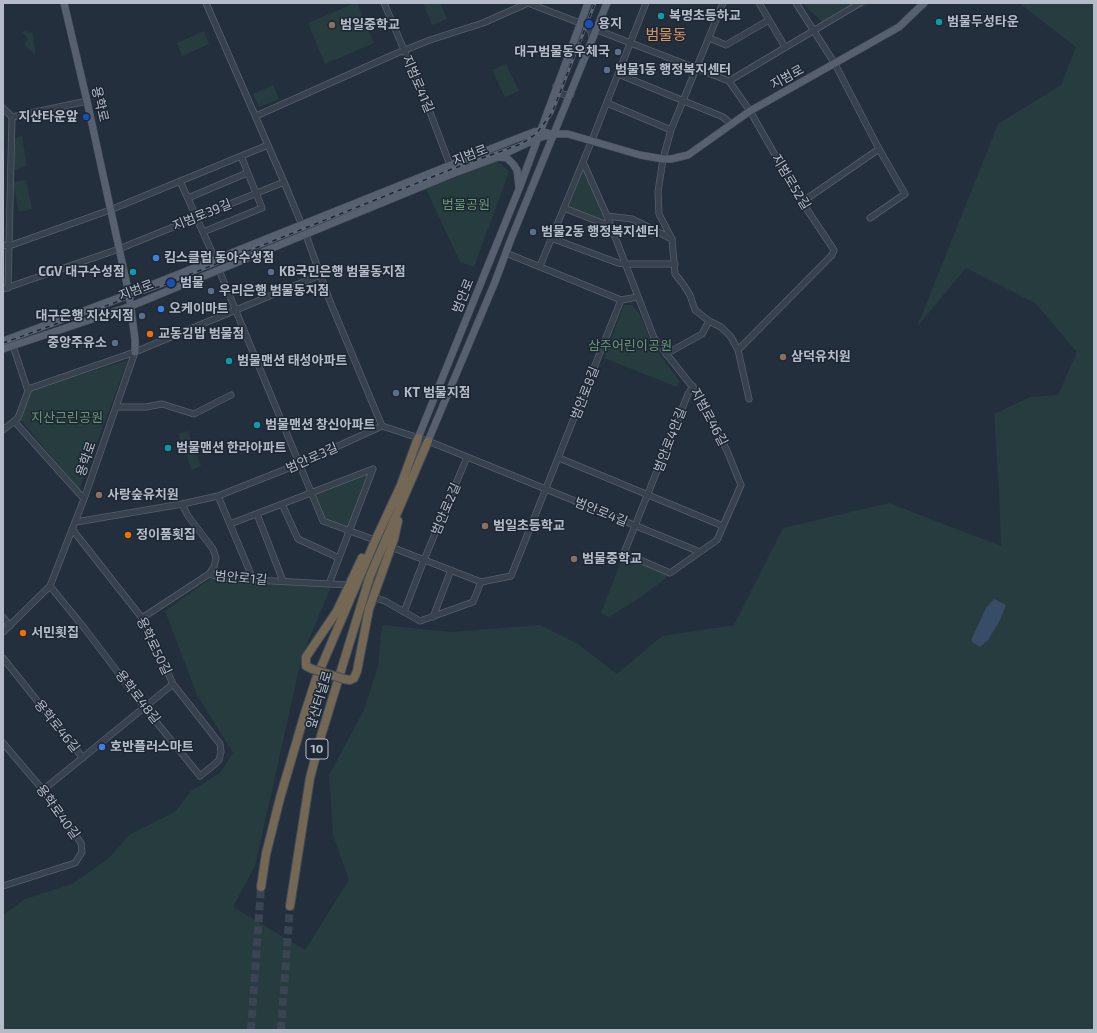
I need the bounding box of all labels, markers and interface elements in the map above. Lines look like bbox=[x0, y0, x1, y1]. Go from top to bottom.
place label: 복명초등하교 bbox=[669, 8, 741, 24]
marker: 복명초등하교 bbox=[656, 11, 666, 21]
place label: 범물두성타운 bbox=[947, 14, 1019, 30]
place label: 용지 bbox=[598, 16, 622, 32]
place label: 범일중학교 bbox=[340, 17, 400, 33]
marker: 범물두성타운 bbox=[934, 17, 944, 27]
marker: 용지 bbox=[583, 18, 595, 30]
marker: 범일중학교 bbox=[327, 20, 337, 30]
district label: 범물동 bbox=[645, 26, 687, 44]
place label: 대구범물동우체국 bbox=[514, 44, 610, 60]
marker: 대구범물동우체국 bbox=[613, 47, 623, 57]
street label: 지범로41길 bbox=[399, 53, 437, 115]
street label: 지범로 bbox=[768, 61, 806, 93]
place label: 범물1동 행정복지센터 bbox=[615, 62, 731, 78]
marker: 범물1동 행정복지센터 bbox=[602, 65, 612, 75]
street label: 용학로 bbox=[88, 85, 112, 123]
place label: 지산타운앞 bbox=[18, 109, 78, 125]
marker: 지산타운앞 bbox=[81, 112, 91, 122]
street label: 지범로 bbox=[450, 141, 490, 169]
street label: 지범로52길 bbox=[768, 151, 814, 213]
street label: 지범로39길 bbox=[170, 196, 234, 234]
park label: 범물공원 bbox=[442, 197, 490, 213]
place label: 범물2동 행정복지센터 bbox=[541, 224, 659, 240]
marker: 범물2동 행정복지센터 bbox=[528, 227, 538, 237]
place label: 킴스클럽 동아수성점 bbox=[164, 250, 274, 266]
marker: 킴스클럽 동아수성점 bbox=[151, 253, 161, 263]
place label: CGV 대구수성점 bbox=[38, 264, 125, 280]
place label: KB국민은행 범물동지점 bbox=[279, 264, 406, 280]
marker: CGV 대구수성점 bbox=[128, 267, 138, 277]
marker: KB국민은행 범물동지점 bbox=[266, 267, 276, 277]
place label: 범물 bbox=[180, 275, 204, 291]
street label: 지범로 bbox=[116, 276, 156, 304]
street label: 범안로 bbox=[449, 276, 477, 316]
marker: 범물 bbox=[165, 277, 177, 289]
place label: 우리은행 범물동지점 bbox=[219, 283, 329, 299]
marker: 우리은행 범물동지점 bbox=[206, 286, 216, 296]
place label: 오케이마트 bbox=[169, 301, 229, 317]
marker: 오케이마트 bbox=[156, 304, 166, 314]
place label: 대구은행 지산지점 bbox=[36, 308, 134, 324]
marker: 대구은행 지산지점 bbox=[137, 311, 147, 321]
place label: 교동김밥 범물점 bbox=[158, 326, 245, 342]
marker: 교동김밥 범물점 bbox=[145, 329, 155, 339]
place label: 중앙주유소 bbox=[47, 335, 107, 351]
marker: 중앙주유소 bbox=[110, 338, 120, 348]
park label: 삼주어린이공원 bbox=[588, 338, 672, 354]
place label: 삼덕유치원 bbox=[791, 349, 851, 365]
marker: 삼덕유치원 bbox=[778, 352, 788, 362]
place label: 범물맨션 태성아파트 bbox=[237, 353, 347, 369]
marker: 범물맨션 태성아파트 bbox=[224, 356, 234, 366]
street label: 범안로8길 bbox=[568, 364, 602, 422]
place label: KT 범물지점 bbox=[404, 385, 471, 401]
street label: 지범로46길 bbox=[687, 385, 731, 449]
marker: KT 범물지점 bbox=[391, 388, 401, 398]
street label: 범안로4안길 bbox=[651, 406, 689, 474]
park label: 지산근린공원 bbox=[31, 410, 103, 426]
place label: 범물맨션 창신아파트 bbox=[265, 417, 375, 433]
marker: 범물맨션 창신아파트 bbox=[252, 420, 262, 430]
street label: 용학로 bbox=[73, 439, 99, 479]
place label: 범물맨션 한라아파트 bbox=[176, 440, 286, 456]
street label: 범안로3길 bbox=[284, 440, 340, 476]
marker: 범물맨션 한라아파트 bbox=[163, 443, 173, 453]
street label: 범안로2길 bbox=[428, 481, 464, 537]
place label: 사랑숲유치원 bbox=[107, 487, 179, 503]
marker: 사랑숲유치원 bbox=[94, 490, 104, 500]
street label: 범안로4길 bbox=[572, 494, 630, 530]
place label: 범일초등학교 bbox=[493, 518, 565, 534]
marker: 범일초등학교 bbox=[480, 521, 490, 531]
place label: 정이품횟집 bbox=[136, 527, 196, 543]
marker: 정이품횟집 bbox=[123, 530, 133, 540]
place label: 범물중학교 bbox=[582, 551, 642, 567]
marker: 범물중학교 bbox=[569, 554, 579, 564]
street label: 범안로1길 bbox=[214, 568, 268, 588]
street label: 용학로50길 bbox=[133, 614, 175, 678]
place label: 서민횟집 bbox=[31, 625, 79, 641]
marker: 서민횟집 bbox=[18, 628, 28, 638]
street label: 용학로48길 bbox=[112, 667, 164, 727]
street label: 앞산터널로 bbox=[303, 669, 335, 731]
street label: 용학로46길 bbox=[31, 697, 83, 755]
place label: 호반플러스마트 bbox=[110, 739, 194, 755]
road number: 10 bbox=[306, 739, 328, 759]
marker: 호반플러스마트 bbox=[97, 742, 107, 752]
street label: 용학로40길 bbox=[33, 782, 83, 842]

